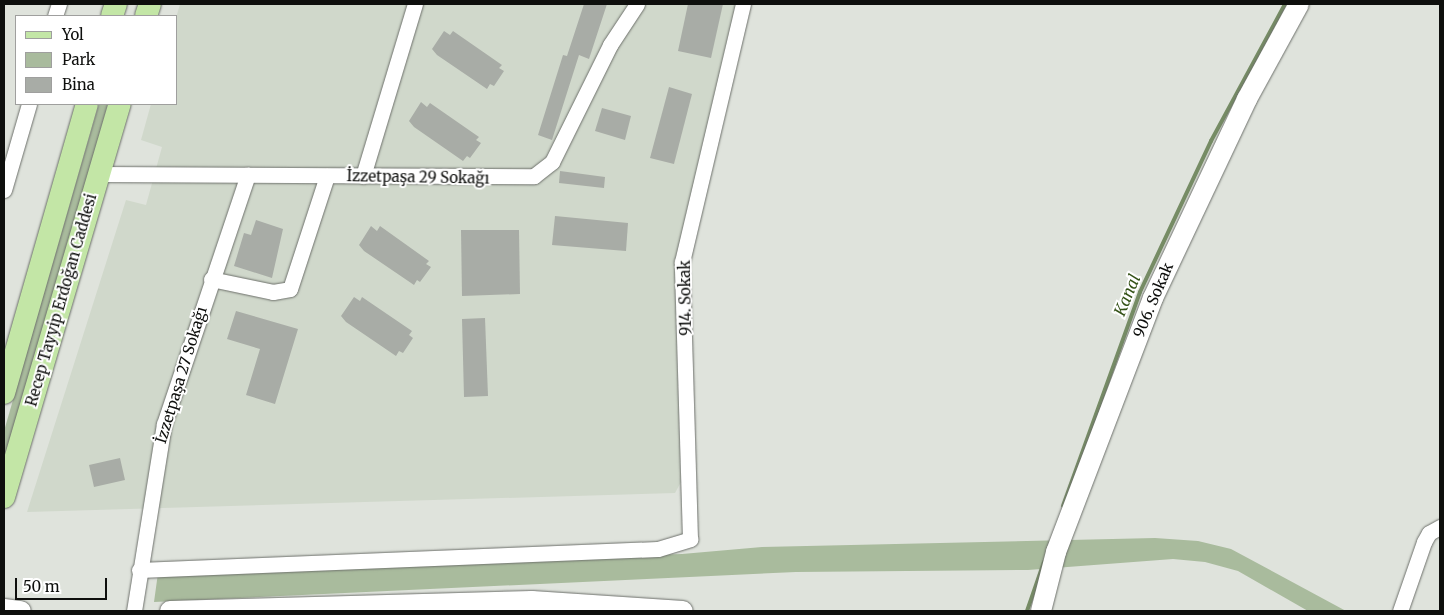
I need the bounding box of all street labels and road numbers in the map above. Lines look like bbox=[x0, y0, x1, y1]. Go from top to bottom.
street label: İzzetpaşa 29 Sokağı bbox=[346, 167, 490, 187]
street label: Recep Tayyip Erdoğan Caddesi bbox=[22, 192, 100, 408]
street label: 914. Sokak bbox=[675, 260, 695, 336]
street label: 906. Sokak bbox=[1129, 260, 1177, 340]
street label: İzzetpaşa 27 Sokağı bbox=[152, 304, 210, 446]

